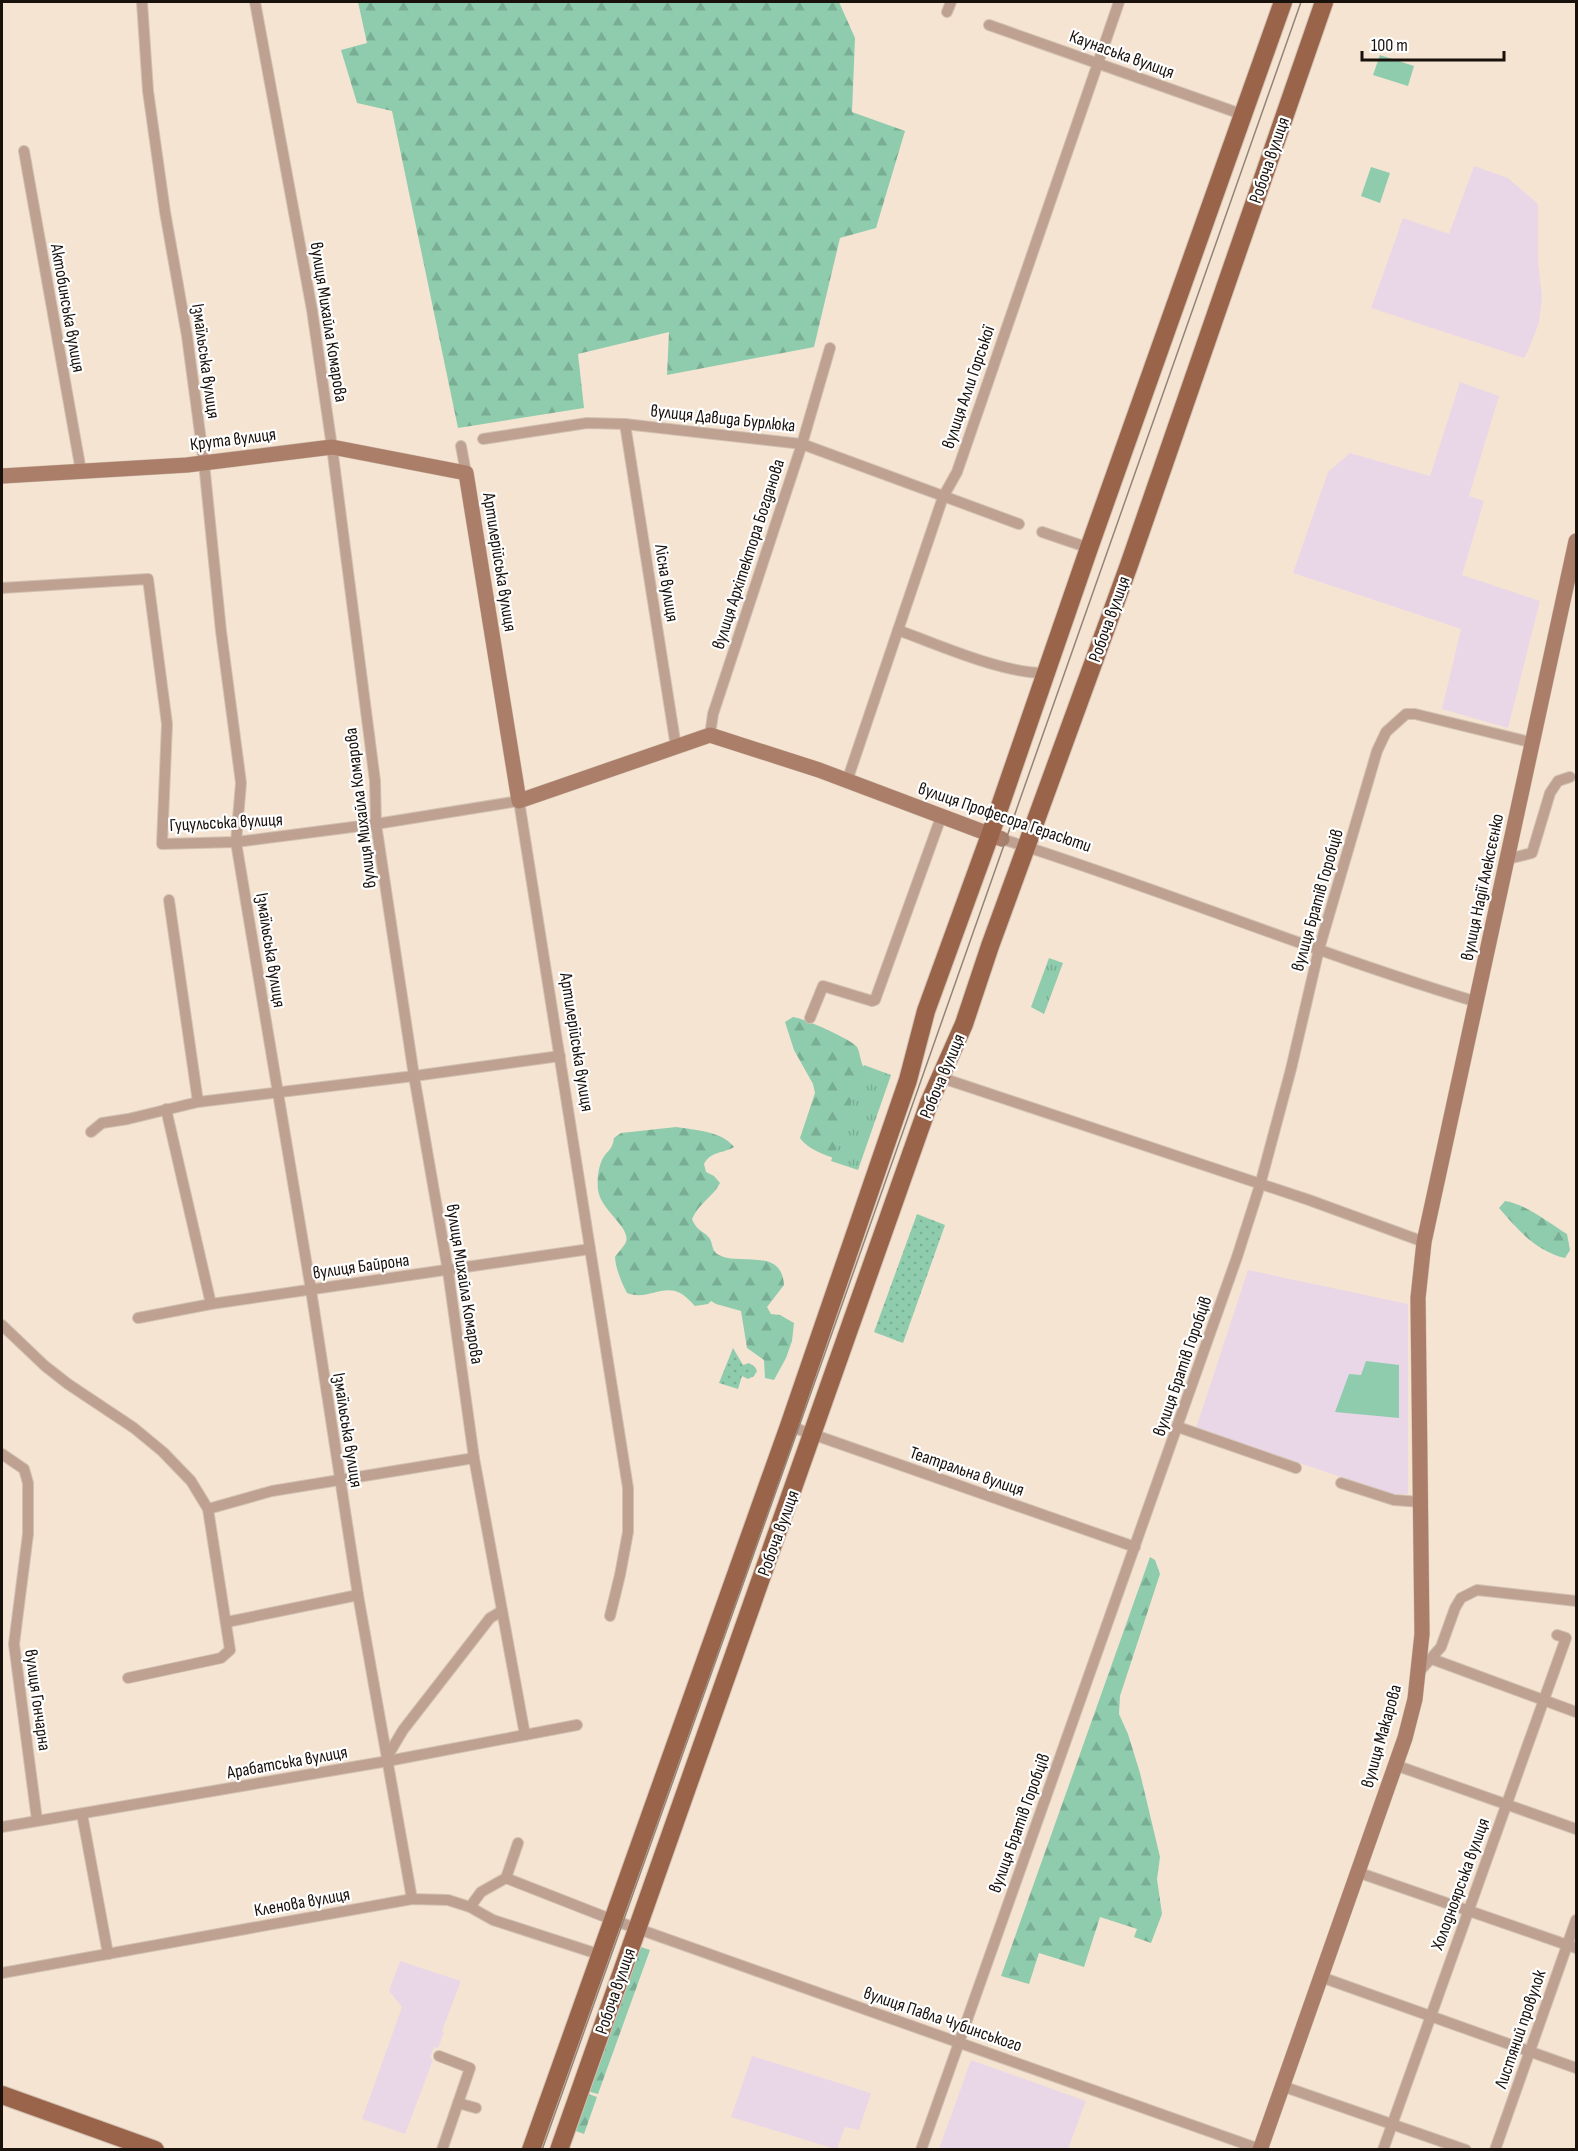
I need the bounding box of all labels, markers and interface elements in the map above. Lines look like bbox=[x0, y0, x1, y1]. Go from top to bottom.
scale bar bbox=[1362, 24, 1504, 62]
street label: Каунаська вулиця bbox=[1067, 26, 1177, 83]
text: 100 m bbox=[1371, 35, 1408, 56]
street label: Робоча вулиця bbox=[1245, 114, 1294, 206]
street label: Актобинська вулиця bbox=[46, 241, 89, 374]
street label: вулиця Михайла Комарова bbox=[305, 241, 352, 404]
street label: Ізмаїльська вулиця bbox=[187, 302, 224, 420]
street label: вулиця Алли Горської bbox=[938, 322, 1000, 451]
street label: вулиця Давида Бурлюка bbox=[650, 400, 796, 437]
street label: Крута вулиця bbox=[189, 424, 277, 455]
street label: вулиця Архітектора Богданова bbox=[708, 456, 789, 652]
street label: Артилерійська вулиця bbox=[478, 490, 521, 633]
street label: Лісна вулиця bbox=[650, 542, 683, 623]
street label: Робоча вулиця bbox=[1084, 573, 1135, 665]
street label: вулиця Михайла Комарова bbox=[340, 726, 381, 889]
street label: вулиця Професора Герасюти bbox=[915, 778, 1094, 857]
street label: Гуцульська вулиця bbox=[169, 809, 283, 836]
street label: вулиця Надії Алексєєнко bbox=[1457, 812, 1508, 962]
street label: вулиця Братів Горобців bbox=[1287, 827, 1348, 974]
street label: Ізмаїльська вулиця bbox=[251, 891, 290, 1009]
street label: Артилерійська вулиця bbox=[555, 970, 598, 1113]
street label: Робоча вулиця bbox=[915, 1031, 970, 1122]
street label: вулиця Михайла Комарова bbox=[441, 1203, 488, 1366]
street label: вулиця Байрона bbox=[311, 1249, 411, 1284]
street label: вулиця Братів Горобців bbox=[1149, 1293, 1216, 1439]
street label: Ізмаїльська вулиця bbox=[328, 1371, 367, 1489]
street label: Театральна вулиця bbox=[907, 1442, 1027, 1501]
street label: Робоча вулиця bbox=[753, 1487, 804, 1579]
street label: вулиця Гончарна bbox=[20, 1648, 55, 1752]
street label: вулиця Макарова bbox=[1357, 1682, 1406, 1790]
street label: Арабатська вулиця bbox=[224, 1742, 349, 1784]
street label: вулиця Братів Горобців bbox=[984, 1751, 1054, 1896]
street label: Холодноярська вулиця bbox=[1426, 1815, 1494, 1954]
street label: Кленова вулиця bbox=[253, 1884, 352, 1921]
street label: Робоча вулиця bbox=[591, 1945, 640, 2037]
street label: Листяний провулок bbox=[1490, 1967, 1551, 2092]
street label: вулиця Павла Чубинського bbox=[861, 1982, 1025, 2056]

